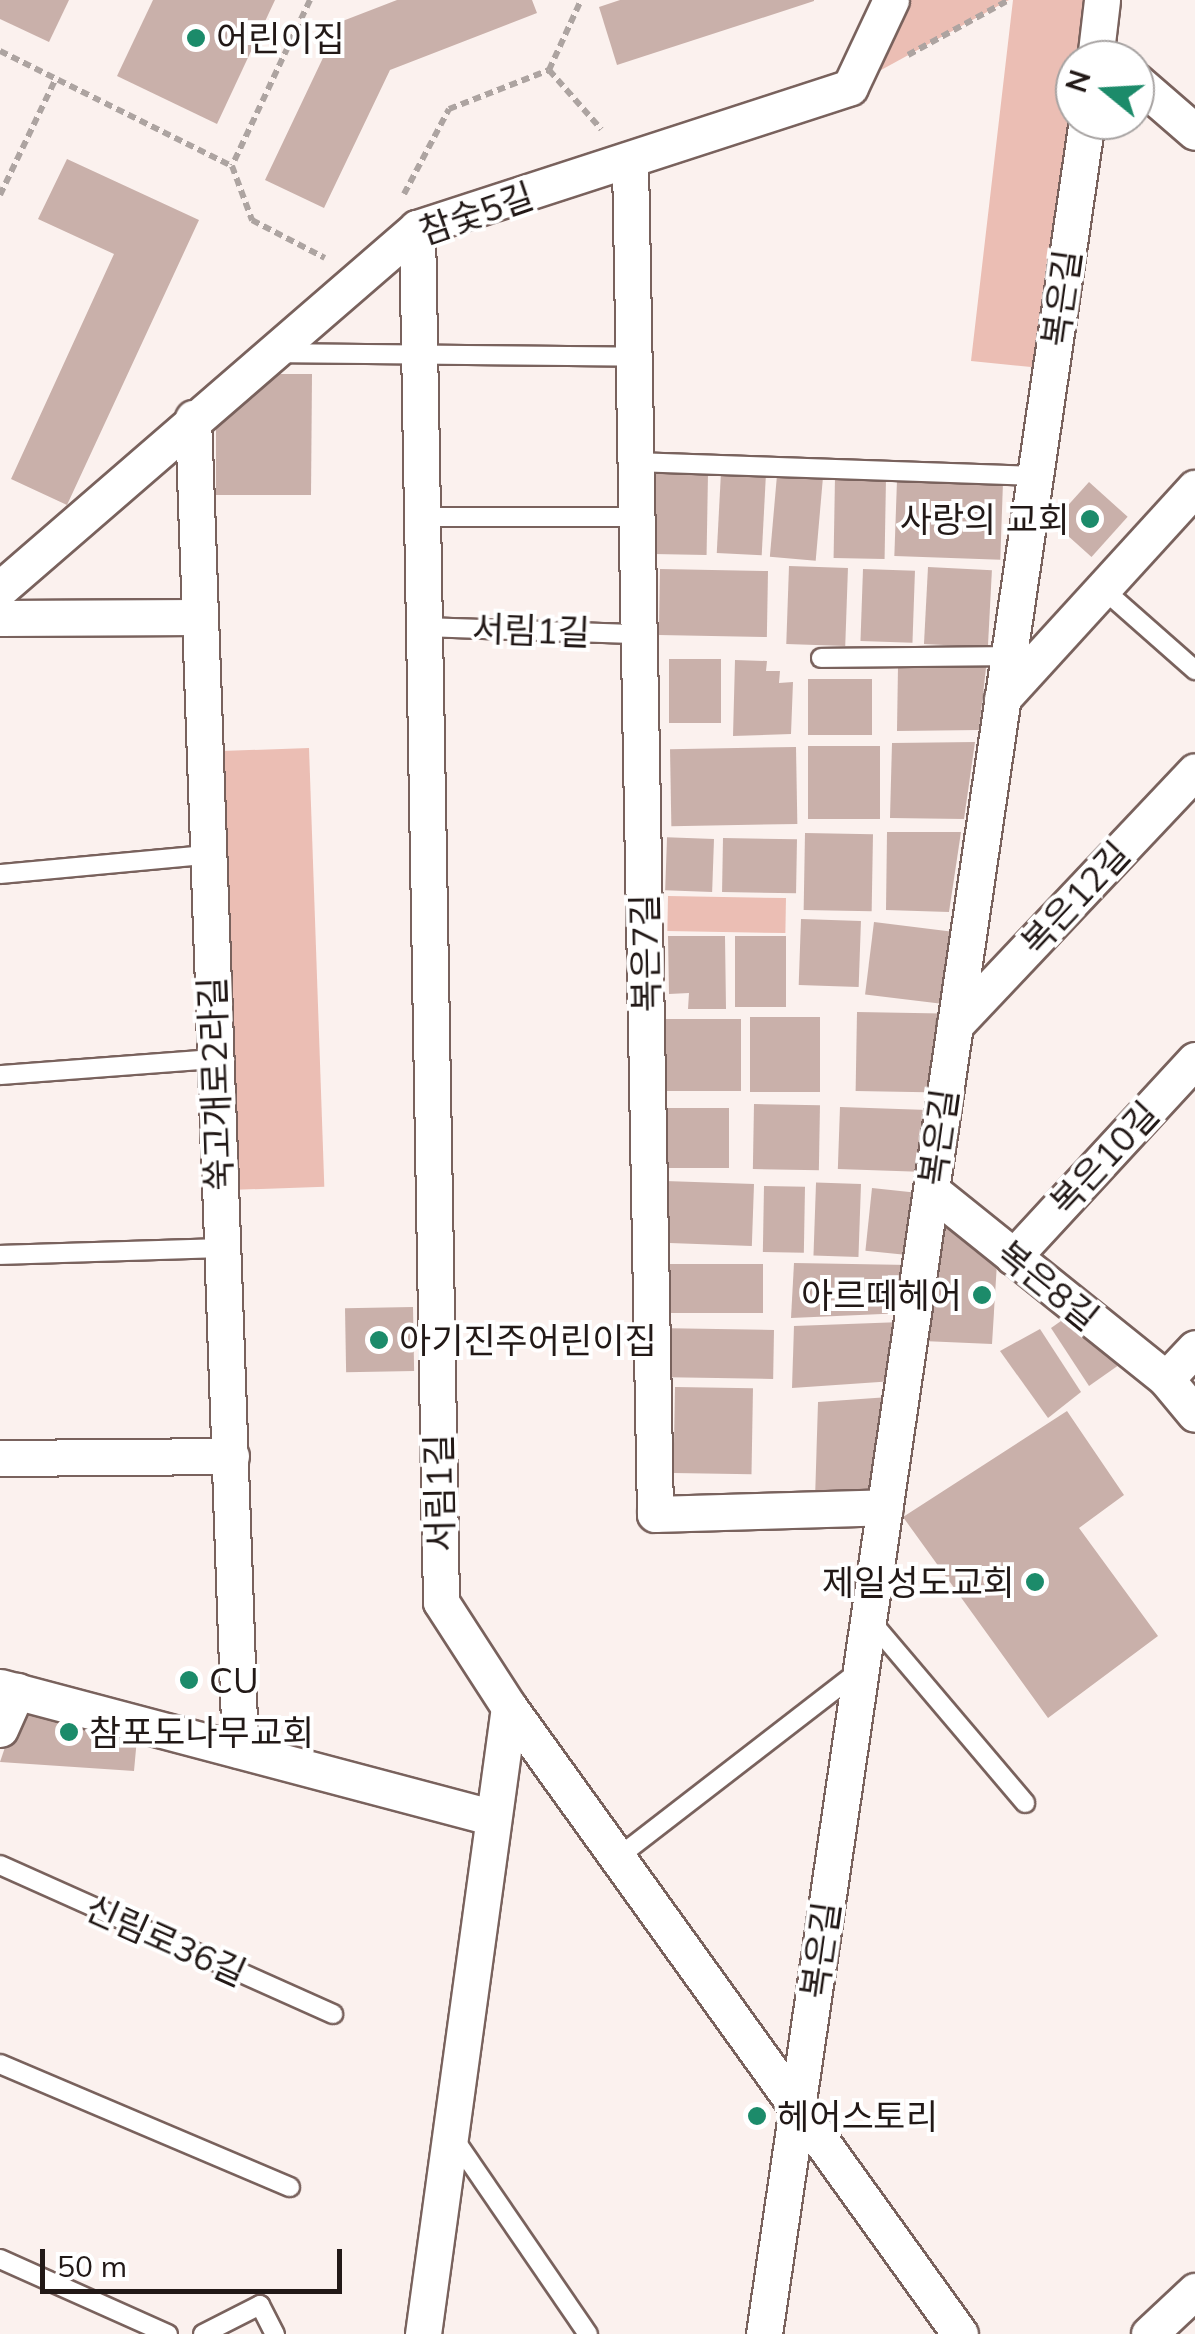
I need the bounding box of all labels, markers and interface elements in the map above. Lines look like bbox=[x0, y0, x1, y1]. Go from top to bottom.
place label: 어린이집 bbox=[216, 17, 345, 59]
marker: 어린이집 bbox=[185, 27, 207, 49]
north arrow bbox=[1055, 40, 1155, 140]
text: N bbox=[1058, 66, 1098, 97]
street label: 참숯5길 bbox=[414, 174, 538, 252]
street label: 복은길 bbox=[1033, 247, 1089, 349]
place label: 사랑의 교회 bbox=[900, 498, 1070, 540]
marker: 사랑의 교회 bbox=[1079, 508, 1101, 530]
street label: 서림1길 bbox=[472, 607, 590, 653]
street label: 복은12길 bbox=[1012, 833, 1138, 963]
street label: 복은7길 bbox=[623, 894, 667, 1012]
street label: 쑥고개로2라길 bbox=[190, 976, 240, 1192]
street label: 복은길 bbox=[910, 1086, 966, 1188]
street label: 복은10길 bbox=[1041, 1093, 1167, 1223]
street label: 복은8길 bbox=[989, 1232, 1107, 1338]
place label: 아르떼헤어 bbox=[801, 1274, 962, 1316]
marker: 아르떼헤어 bbox=[971, 1284, 993, 1306]
place label: 아기진주어린이집 bbox=[399, 1319, 657, 1361]
marker: 아기진주어린이집 bbox=[368, 1329, 390, 1351]
street label: 서림1길 bbox=[417, 1434, 461, 1552]
place label: 제일성도교회 bbox=[822, 1561, 1015, 1603]
marker: 제일성도교회 bbox=[1024, 1571, 1046, 1593]
place label: CU bbox=[209, 1659, 258, 1701]
marker: CU bbox=[178, 1669, 200, 1691]
place label: 참포도나무교회 bbox=[89, 1711, 314, 1753]
marker: 참포도나무교회 bbox=[58, 1721, 80, 1743]
street label: 신림로36길 bbox=[79, 1886, 253, 1994]
street label: 복은길 bbox=[792, 1899, 848, 2001]
place label: 헤어스토리 bbox=[777, 2095, 938, 2137]
marker: 헤어스토리 bbox=[746, 2105, 768, 2127]
scale bar bbox=[45, 2229, 348, 2291]
text: 50 m bbox=[57, 2247, 127, 2285]

